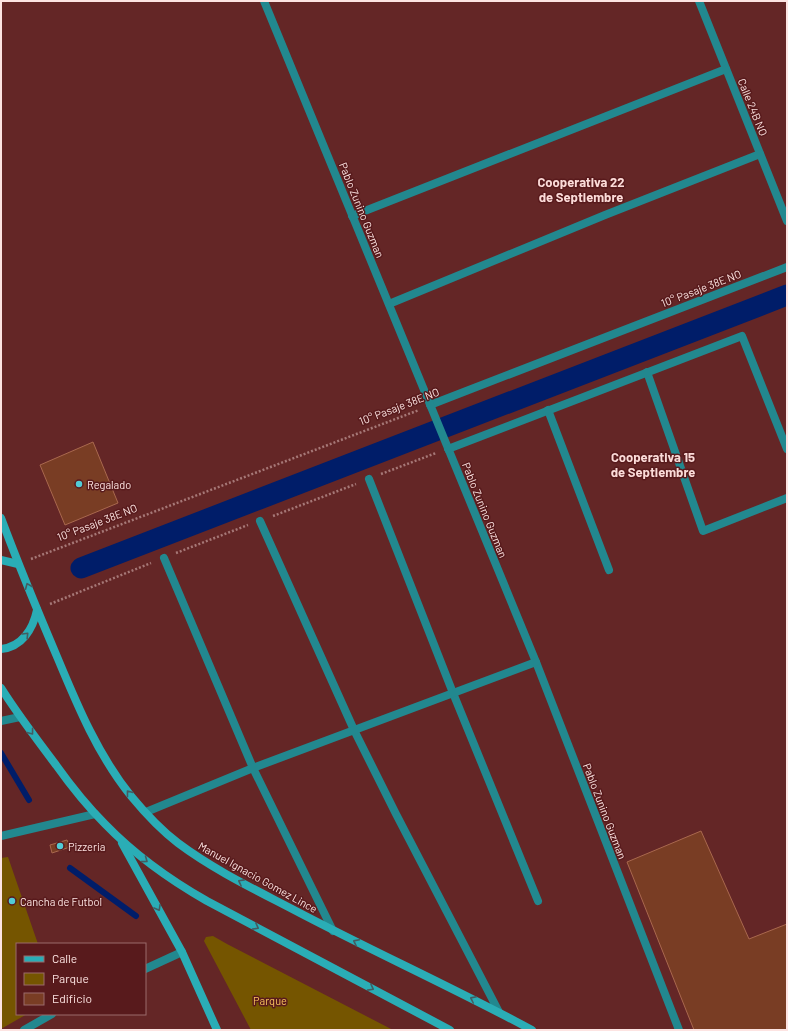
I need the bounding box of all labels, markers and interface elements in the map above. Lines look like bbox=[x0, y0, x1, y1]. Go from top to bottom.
street label: Calle 24B NO bbox=[736, 76, 770, 138]
street label: Pablo Zunino Guzman bbox=[337, 160, 387, 260]
district label: Cooperativa 22 de Septiembre bbox=[537, 174, 625, 205]
street label: 10° Pasaje 38E NO bbox=[659, 267, 743, 309]
street label: 10° Pasaje 38E NO bbox=[357, 385, 441, 427]
district label: Cooperativa 15 de Septiembre bbox=[611, 449, 695, 480]
street label: Pablo Zunino Guzman bbox=[460, 460, 510, 560]
place label: Regalado bbox=[87, 478, 131, 491]
marker: Regalado bbox=[74, 479, 84, 489]
street label: 10° Pasaje 38E NO bbox=[55, 501, 139, 543]
one-way arrow bbox=[24, 583, 32, 590]
one-way arrow bbox=[21, 632, 29, 640]
one-way arrow bbox=[26, 727, 33, 734]
street label: Pablo Zunino Guzman bbox=[581, 761, 629, 861]
one-way arrow bbox=[127, 790, 134, 797]
street label: Manuel Ignacio Gomez Lince bbox=[196, 839, 320, 915]
place label: Pizzeria bbox=[68, 840, 105, 853]
marker: Pizzeria bbox=[55, 841, 65, 851]
one-way arrow bbox=[140, 855, 147, 862]
one-way arrow bbox=[237, 879, 245, 887]
place label: Cancha de Futbol bbox=[20, 895, 102, 908]
marker: Cancha de Futbol bbox=[7, 896, 17, 906]
one-way arrow bbox=[154, 904, 161, 911]
one-way arrow bbox=[252, 922, 259, 930]
one-way arrow bbox=[353, 939, 360, 947]
legend bbox=[16, 943, 146, 1015]
text: Calle bbox=[52, 951, 77, 965]
text: Parque bbox=[52, 971, 89, 985]
one-way arrow bbox=[367, 983, 374, 991]
text: Edificio bbox=[52, 991, 92, 1005]
park label: Parque bbox=[253, 994, 287, 1007]
one-way arrow bbox=[469, 996, 477, 1004]

